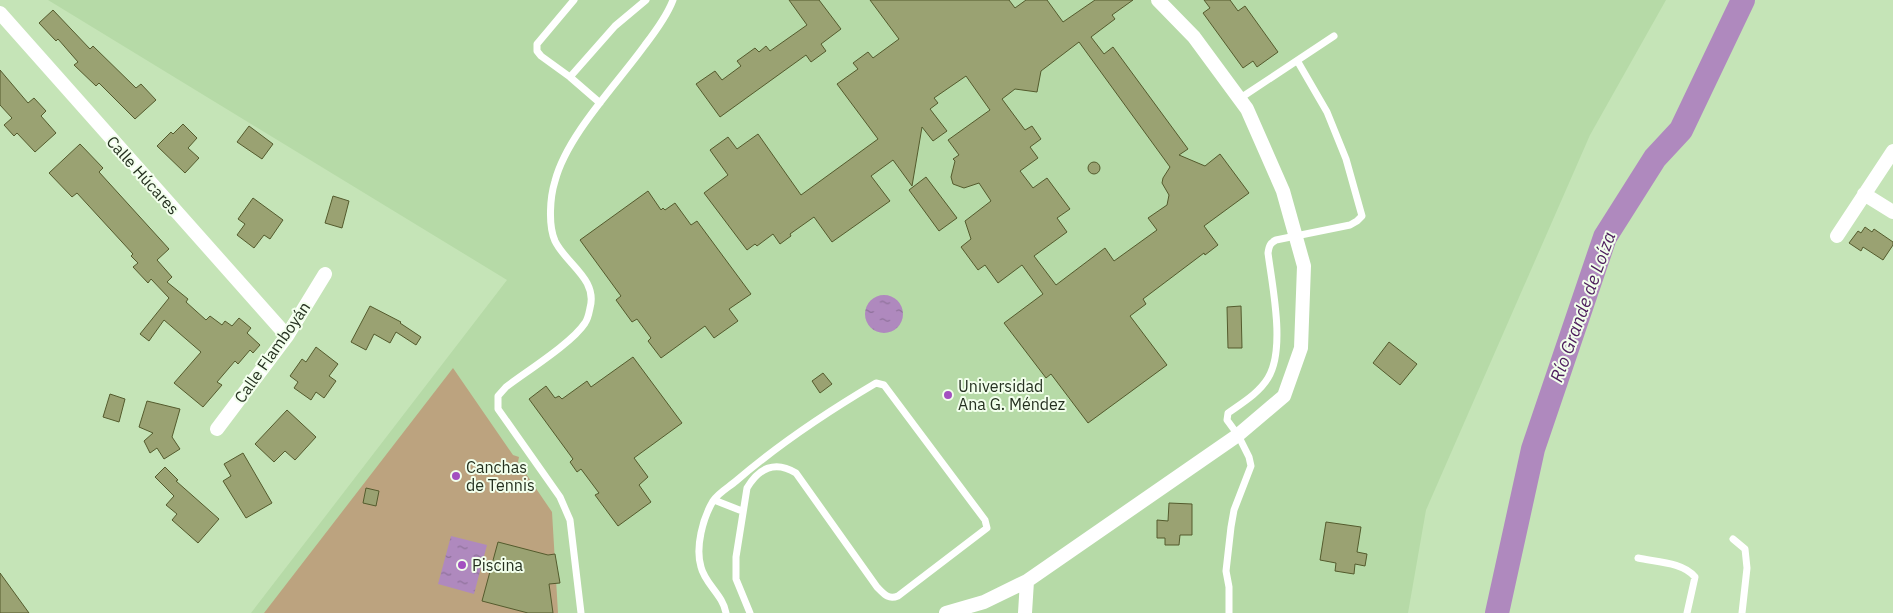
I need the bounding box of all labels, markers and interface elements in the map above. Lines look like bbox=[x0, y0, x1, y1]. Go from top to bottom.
street label: Calle Húcares bbox=[102, 132, 184, 218]
water label: Río Grande de Loíza bbox=[1545, 228, 1620, 385]
street label: Calle Flamboyán bbox=[230, 298, 314, 406]
place label: Universidad Ana G. Méndez bbox=[958, 376, 1065, 414]
marker: Universidad Ana G. Méndez bbox=[942, 389, 954, 401]
place label: Canchas de Tennis bbox=[466, 457, 535, 495]
marker: Canchas de Tennis bbox=[450, 470, 462, 482]
place label: Piscina bbox=[472, 555, 524, 575]
marker: Piscina bbox=[456, 559, 468, 571]

